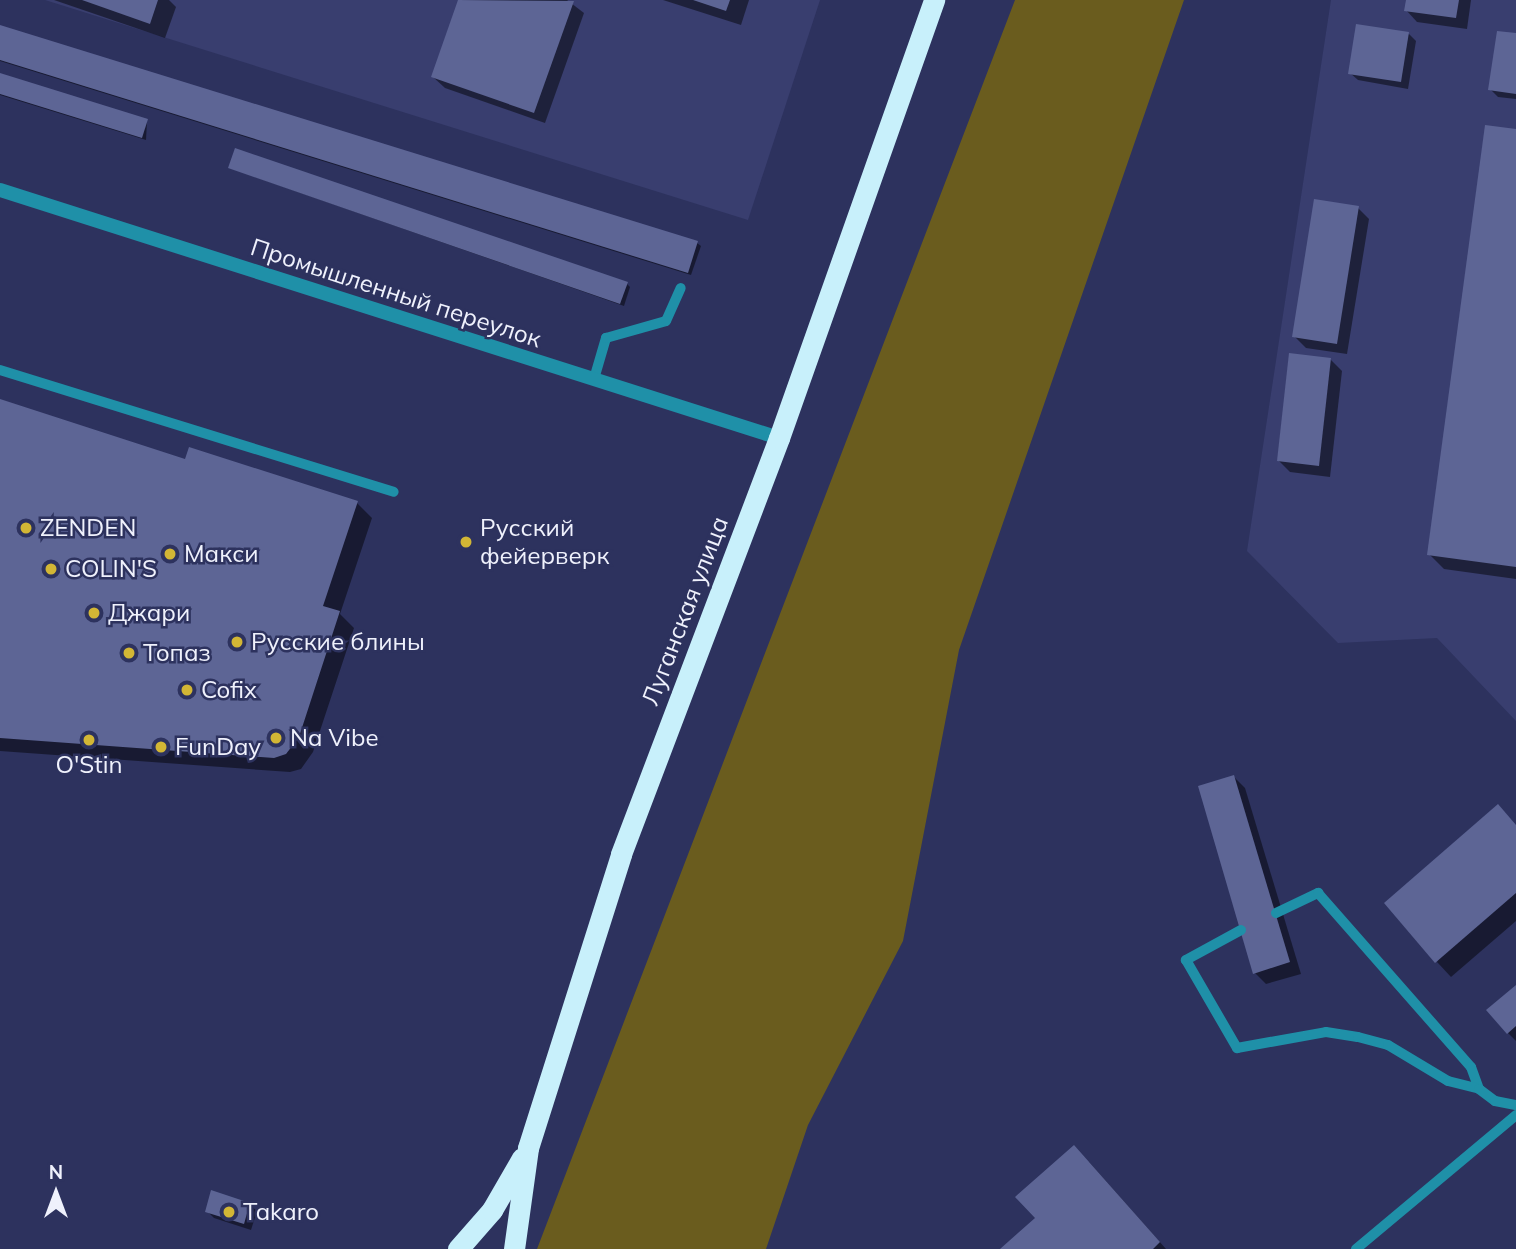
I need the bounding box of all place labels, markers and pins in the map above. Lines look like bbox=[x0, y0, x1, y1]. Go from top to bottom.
place label: ZENDEN bbox=[40, 514, 136, 542]
place label: Русский фейерверк bbox=[480, 514, 609, 570]
marker: ZENDEN bbox=[18, 520, 34, 536]
marker: Русский фейерверк bbox=[458, 534, 474, 550]
place label: Макси bbox=[184, 540, 259, 568]
marker: Макси bbox=[162, 546, 178, 562]
place label: COLIN'S bbox=[65, 555, 157, 583]
marker: COLIN'S bbox=[43, 561, 59, 577]
place label: Джари bbox=[108, 599, 190, 627]
marker: Джари bbox=[86, 605, 102, 621]
place label: Русские блины bbox=[251, 628, 425, 656]
marker: Русские блины bbox=[229, 634, 245, 650]
place label: Топаз bbox=[143, 639, 211, 667]
marker: Топаз bbox=[121, 645, 137, 661]
place label: Cofix bbox=[201, 676, 257, 704]
marker: Cofix bbox=[179, 682, 195, 698]
place label: Na Vibe bbox=[290, 724, 379, 752]
marker: Na Vibe bbox=[268, 730, 284, 746]
marker: O'Stin bbox=[81, 732, 97, 748]
place label: FunDay bbox=[175, 733, 261, 761]
marker: FunDay bbox=[153, 739, 169, 755]
place label: O'Stin bbox=[56, 751, 122, 779]
place label: Takaro bbox=[243, 1198, 319, 1226]
marker: Takaro bbox=[221, 1204, 237, 1220]

